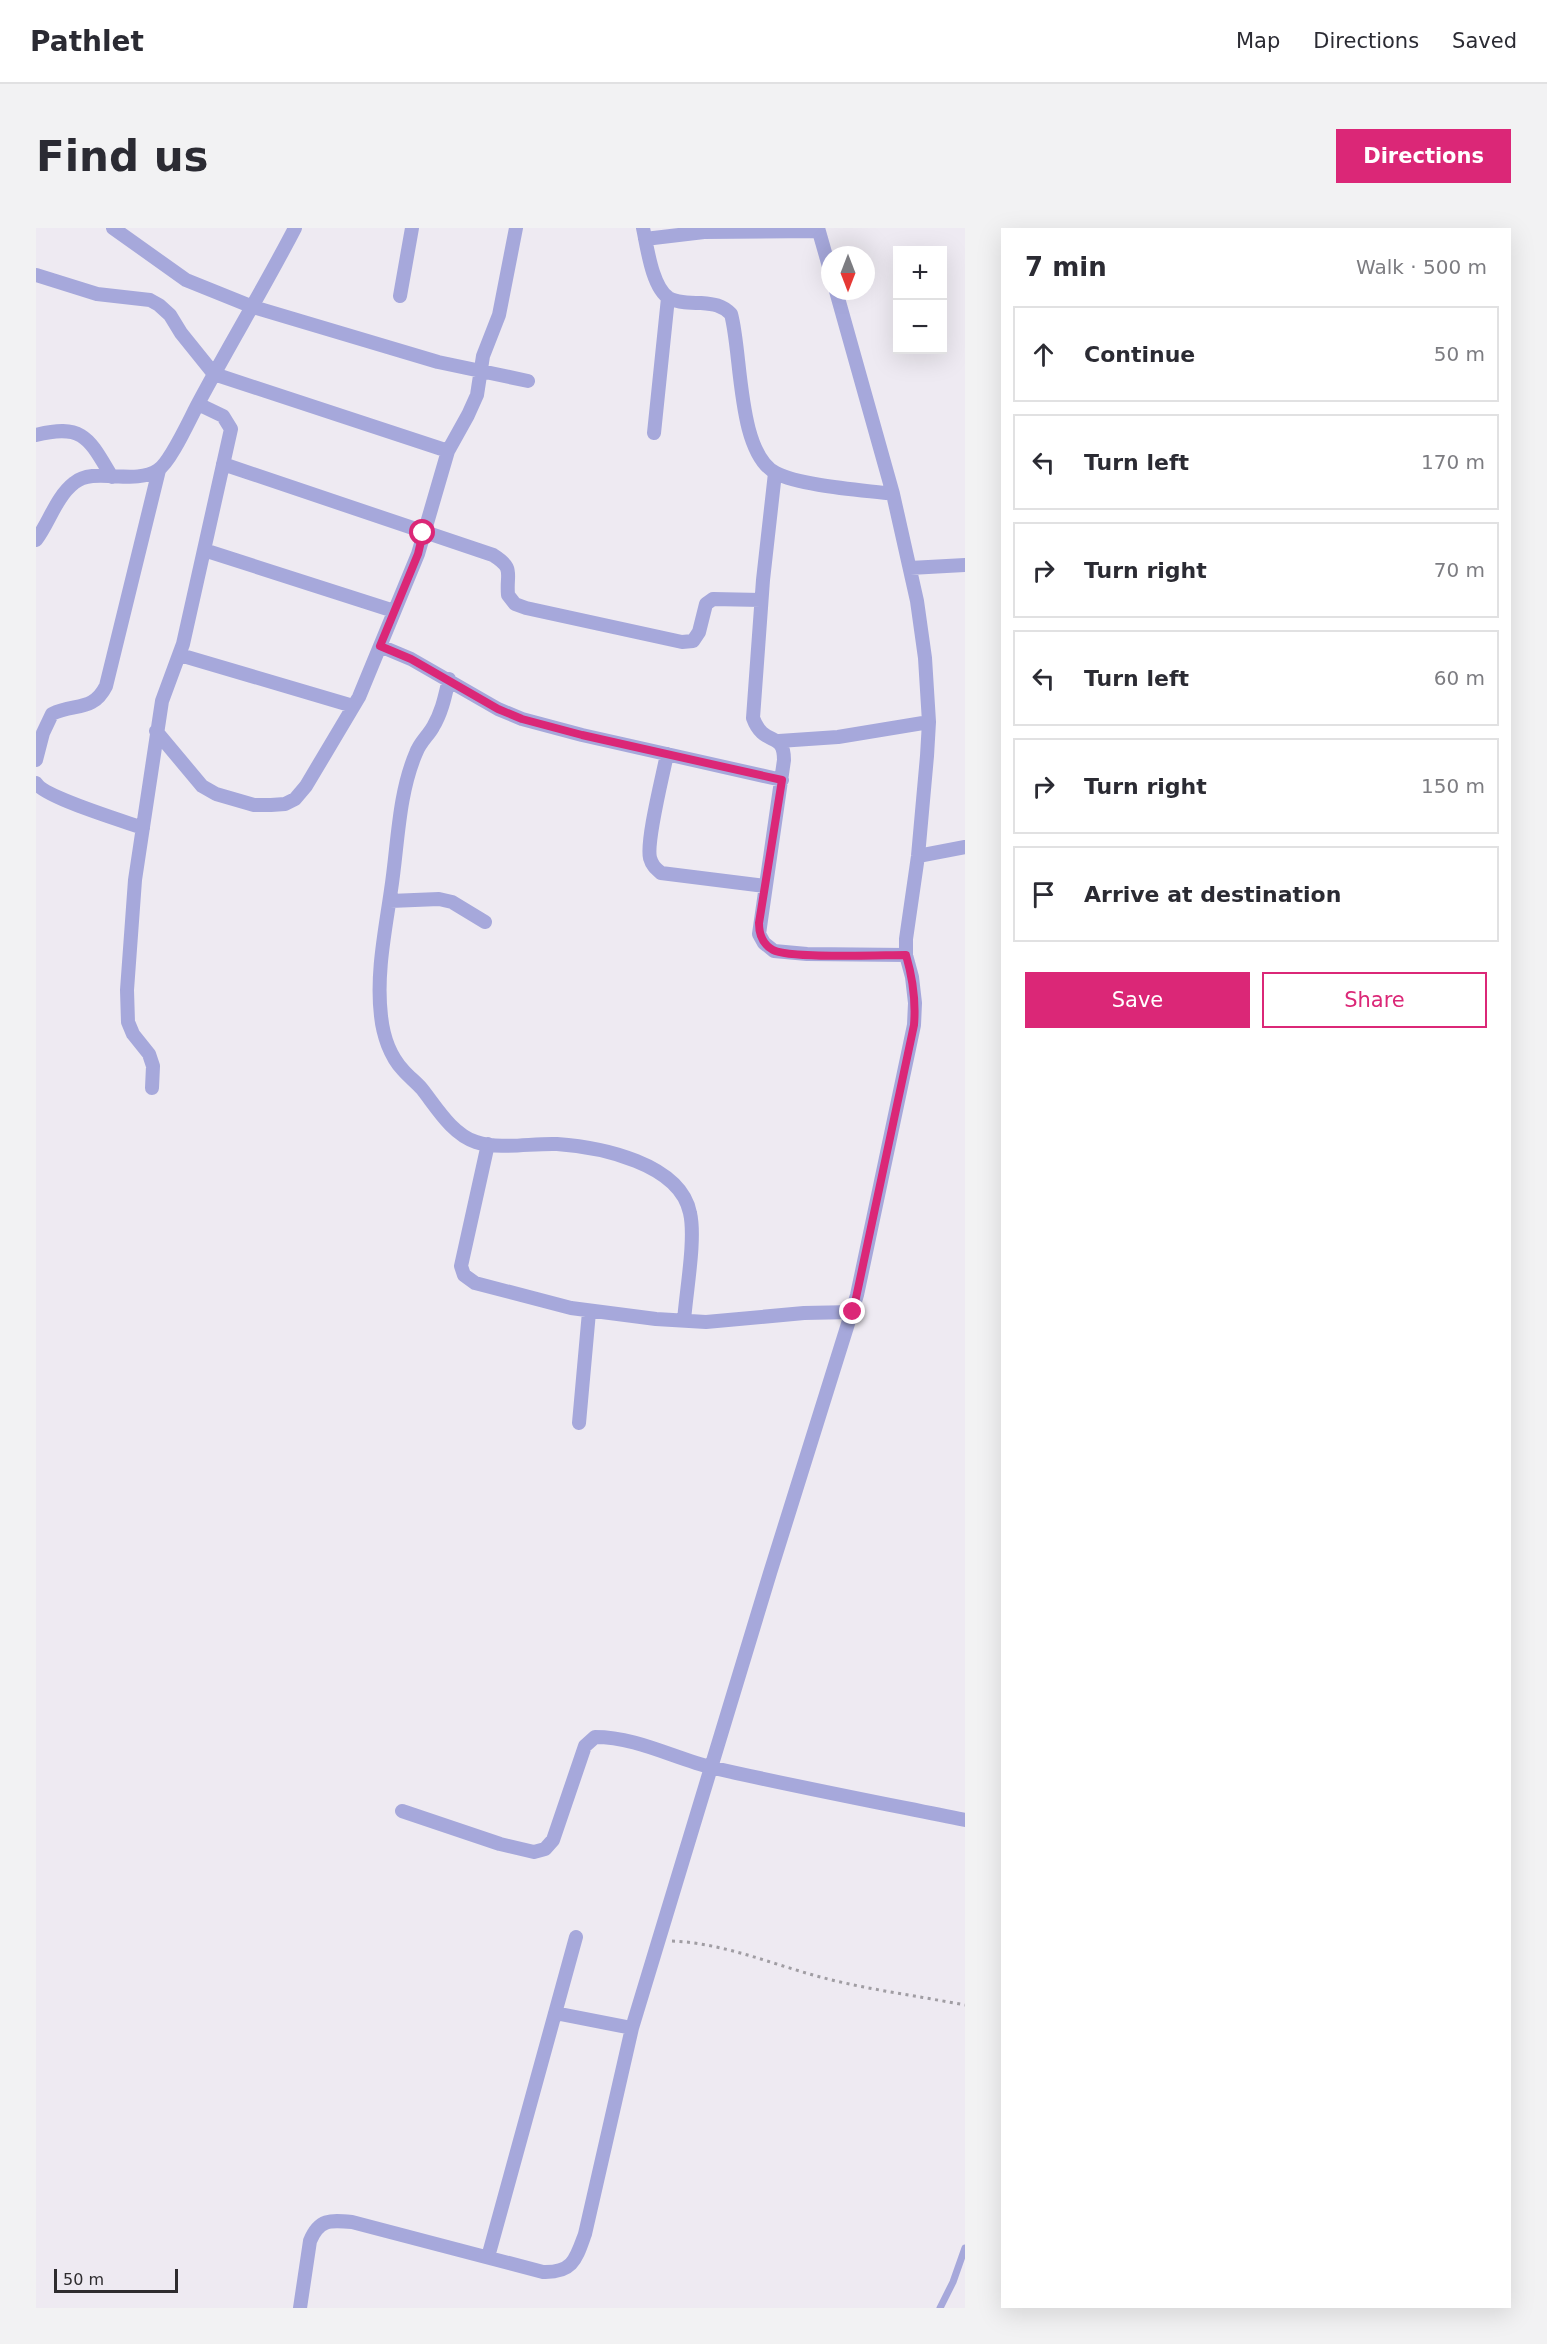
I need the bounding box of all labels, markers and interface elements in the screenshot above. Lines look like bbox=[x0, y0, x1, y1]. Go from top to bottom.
text: Pathlet bbox=[30, 25, 144, 58]
text: Map bbox=[1236, 29, 1280, 53]
text: Directions bbox=[1313, 29, 1419, 53]
text: Saved bbox=[1452, 29, 1517, 53]
button: Directions bbox=[1336, 129, 1511, 183]
text: Find us bbox=[36, 132, 209, 181]
north arrow bbox=[821, 246, 875, 300]
map controls bbox=[893, 246, 947, 354]
button: + bbox=[893, 246, 947, 300]
text: 7 min bbox=[1025, 252, 1107, 282]
text: Walk · 500 m bbox=[1356, 255, 1487, 279]
button: − bbox=[893, 300, 947, 354]
icon: ahead bbox=[1027, 338, 1060, 371]
text: Continue bbox=[1084, 342, 1195, 367]
text: 50 m bbox=[1434, 342, 1485, 366]
icon: left bbox=[1027, 446, 1060, 479]
text: Turn left bbox=[1084, 450, 1189, 475]
text: 170 m bbox=[1421, 450, 1485, 474]
route start bbox=[409, 519, 435, 545]
icon: right bbox=[1027, 554, 1060, 587]
text: Turn right bbox=[1084, 558, 1207, 583]
text: 70 m bbox=[1434, 558, 1485, 582]
icon: left bbox=[1027, 662, 1060, 695]
text: Turn left bbox=[1084, 666, 1189, 691]
text: 60 m bbox=[1434, 666, 1485, 690]
icon: right bbox=[1027, 770, 1060, 803]
text: Turn right bbox=[1084, 774, 1207, 799]
text: 150 m bbox=[1421, 774, 1485, 798]
icon: arrive bbox=[1027, 878, 1060, 911]
text: Arrive at destination bbox=[1084, 882, 1341, 907]
button: Save bbox=[1025, 972, 1250, 1028]
button: Share bbox=[1262, 972, 1487, 1028]
route end bbox=[839, 1298, 865, 1324]
scale bar bbox=[54, 2266, 178, 2294]
text: 50 m bbox=[63, 2270, 104, 2289]

